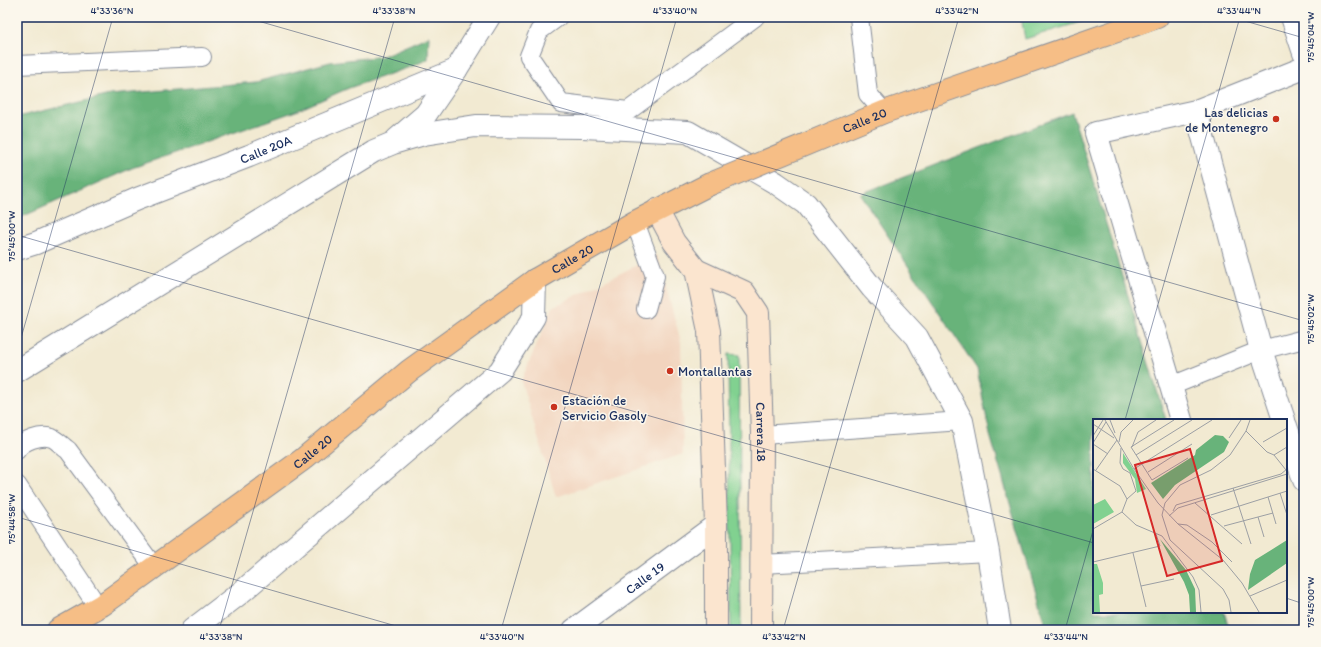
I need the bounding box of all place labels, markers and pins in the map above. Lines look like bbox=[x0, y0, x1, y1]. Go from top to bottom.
place label: Las delicias de Montenegro bbox=[1185, 105, 1268, 135]
marker: Las delicias de Montenegro bbox=[1271, 114, 1281, 124]
place label: Montallantas bbox=[678, 364, 752, 379]
marker: Montallantas bbox=[665, 366, 675, 376]
place label: Estación de Servicio Gasoly bbox=[562, 393, 647, 423]
marker: Estación de Servicio Gasoly bbox=[549, 402, 559, 412]

